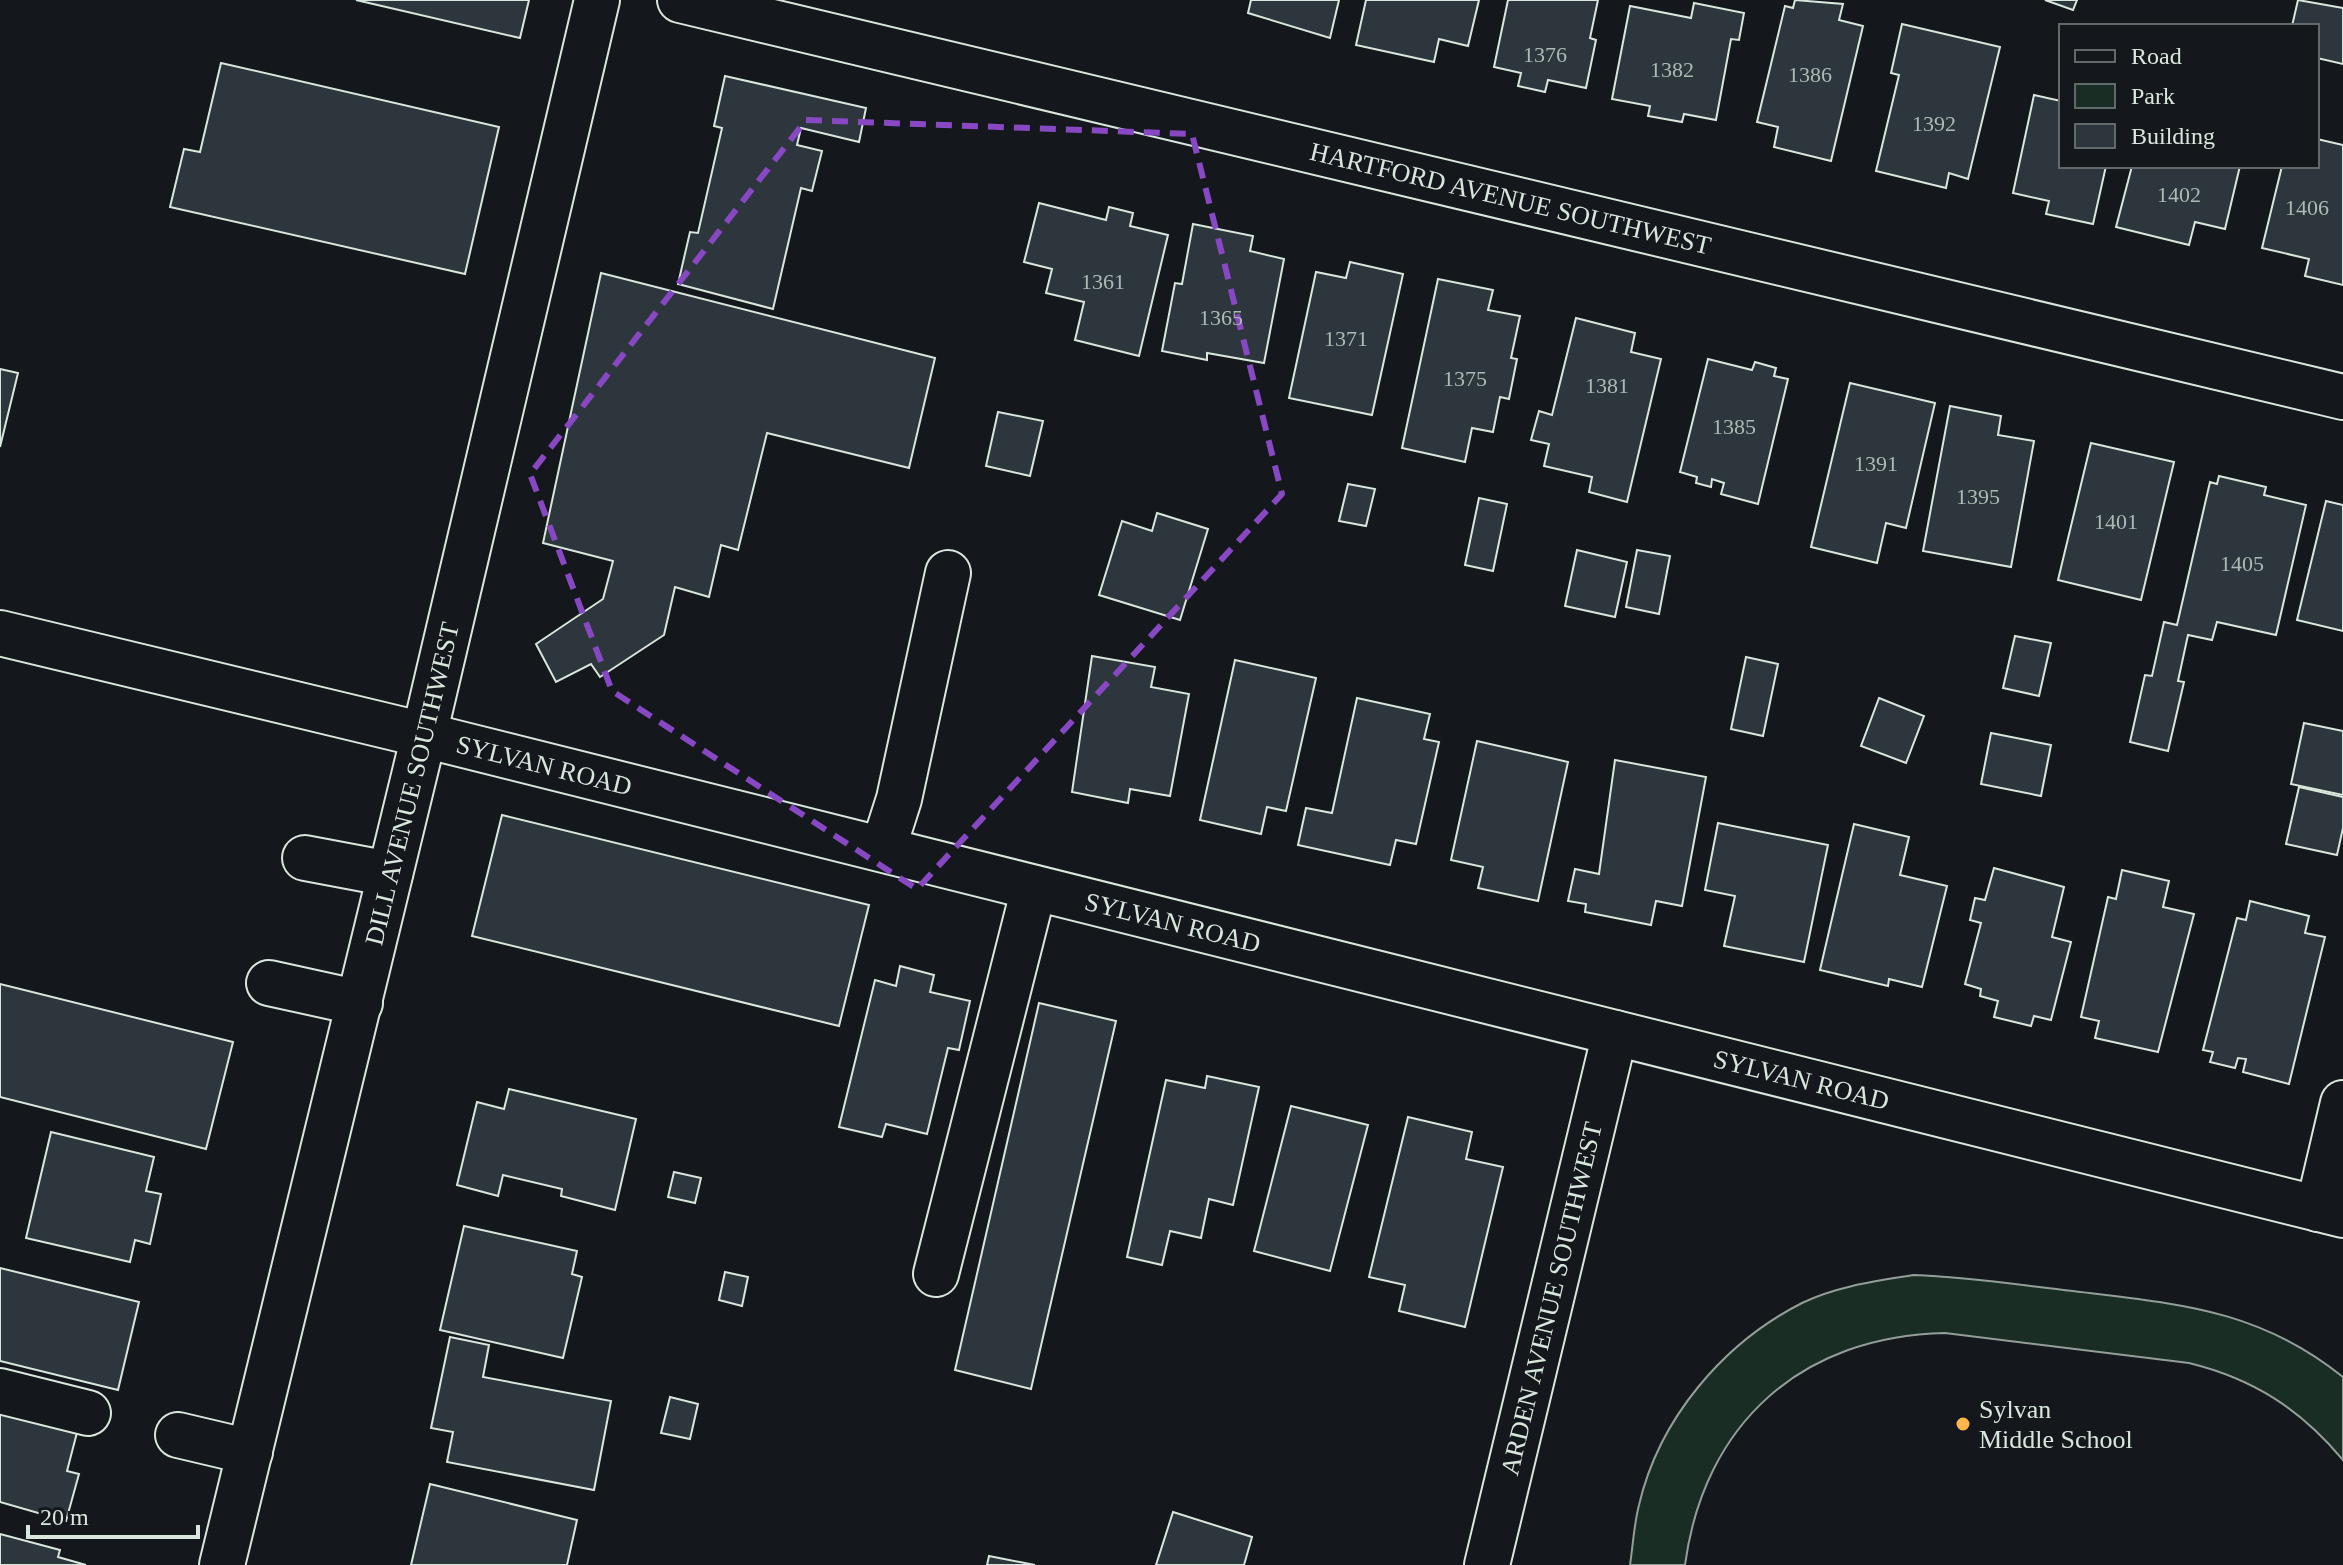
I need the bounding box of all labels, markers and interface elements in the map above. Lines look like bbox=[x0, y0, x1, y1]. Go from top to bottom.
legend bbox=[2059, 24, 2319, 168]
house number: 1376 bbox=[1523, 42, 1567, 67]
text: Road bbox=[2131, 43, 2182, 69]
house number: 1382 bbox=[1650, 57, 1694, 82]
house number: 1386 bbox=[1788, 62, 1832, 87]
text: Park bbox=[2131, 83, 2175, 109]
house number: 1392 bbox=[1912, 111, 1956, 136]
text: Building bbox=[2131, 123, 2215, 149]
street label: HARTFORD AVENUE SOUTHWEST bbox=[1307, 137, 1714, 261]
house number: 1402 bbox=[2157, 182, 2201, 207]
house number: 1406 bbox=[2285, 195, 2329, 220]
house number: 1361 bbox=[1081, 269, 1125, 294]
house number: 1365 bbox=[1199, 305, 1243, 330]
house number: 1371 bbox=[1324, 326, 1368, 351]
house number: 1375 bbox=[1443, 366, 1487, 391]
house number: 1381 bbox=[1585, 373, 1629, 398]
house number: 1385 bbox=[1712, 414, 1756, 439]
house number: 1391 bbox=[1854, 451, 1898, 476]
house number: 1395 bbox=[1956, 484, 2000, 509]
house number: 1401 bbox=[2094, 509, 2138, 534]
house number: 1405 bbox=[2220, 551, 2264, 576]
street label: DILL AVENUE SOUTHWEST bbox=[359, 620, 465, 948]
street label: SYLVAN ROAD bbox=[453, 730, 635, 801]
street label: SYLVAN ROAD bbox=[1082, 887, 1264, 959]
street label: SYLVAN ROAD bbox=[1711, 1044, 1892, 1116]
street label: ARDEN AVENUE SOUTHWEST bbox=[1495, 1119, 1608, 1478]
place label: Sylvan Middle School bbox=[1979, 1395, 2133, 1454]
marker: Sylvan Middle School bbox=[1954, 1415, 1972, 1433]
scale bar bbox=[28, 1489, 198, 1539]
text: 20 m bbox=[40, 1504, 89, 1530]

